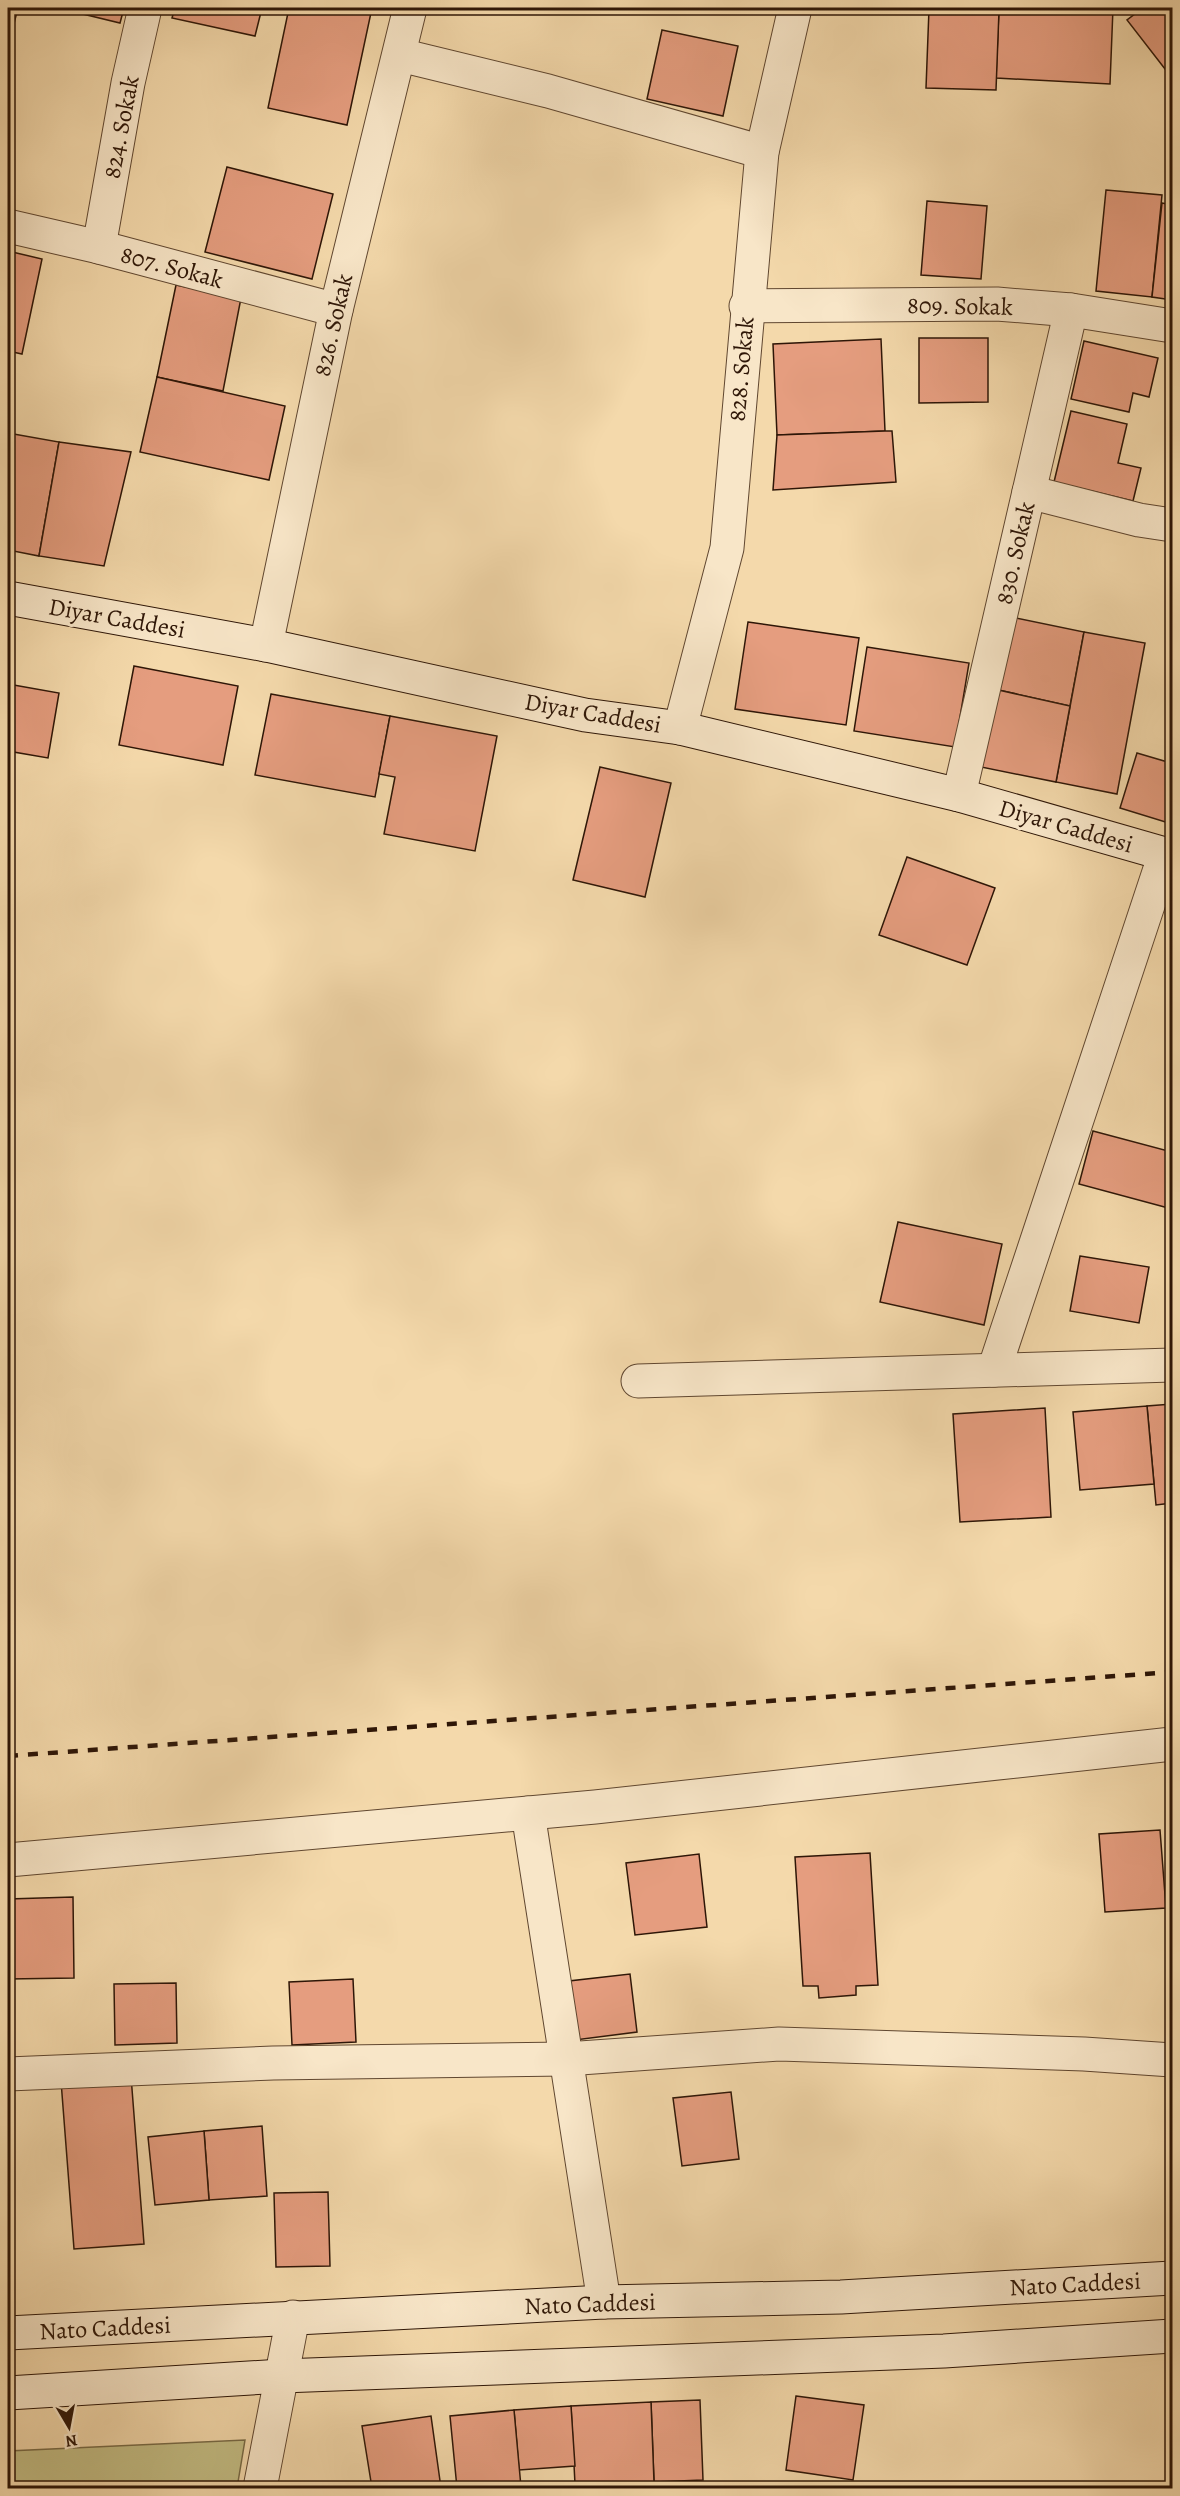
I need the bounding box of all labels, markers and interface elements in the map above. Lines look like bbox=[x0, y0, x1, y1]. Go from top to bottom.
street label: 824. Sokak bbox=[95, 73, 147, 181]
street label: 807. Sokak bbox=[117, 238, 227, 296]
street label: 826. Sokak bbox=[306, 270, 360, 380]
street label: 809. Sokak bbox=[907, 289, 1013, 323]
street label: 828. Sokak bbox=[720, 315, 762, 423]
street label: 830. Sokak bbox=[988, 498, 1042, 608]
street label: Diyar Caddesi bbox=[46, 590, 188, 646]
street label: Diyar Caddesi bbox=[522, 685, 664, 741]
street label: Diyar Caddesi bbox=[995, 792, 1137, 860]
street label: Nato Caddesi bbox=[1008, 2265, 1142, 2303]
street label: Nato Caddesi bbox=[524, 2286, 656, 2322]
street label: Nato Caddesi bbox=[38, 2309, 172, 2347]
north arrow bbox=[39, 2397, 99, 2457]
text: N bbox=[63, 2429, 79, 2453]

